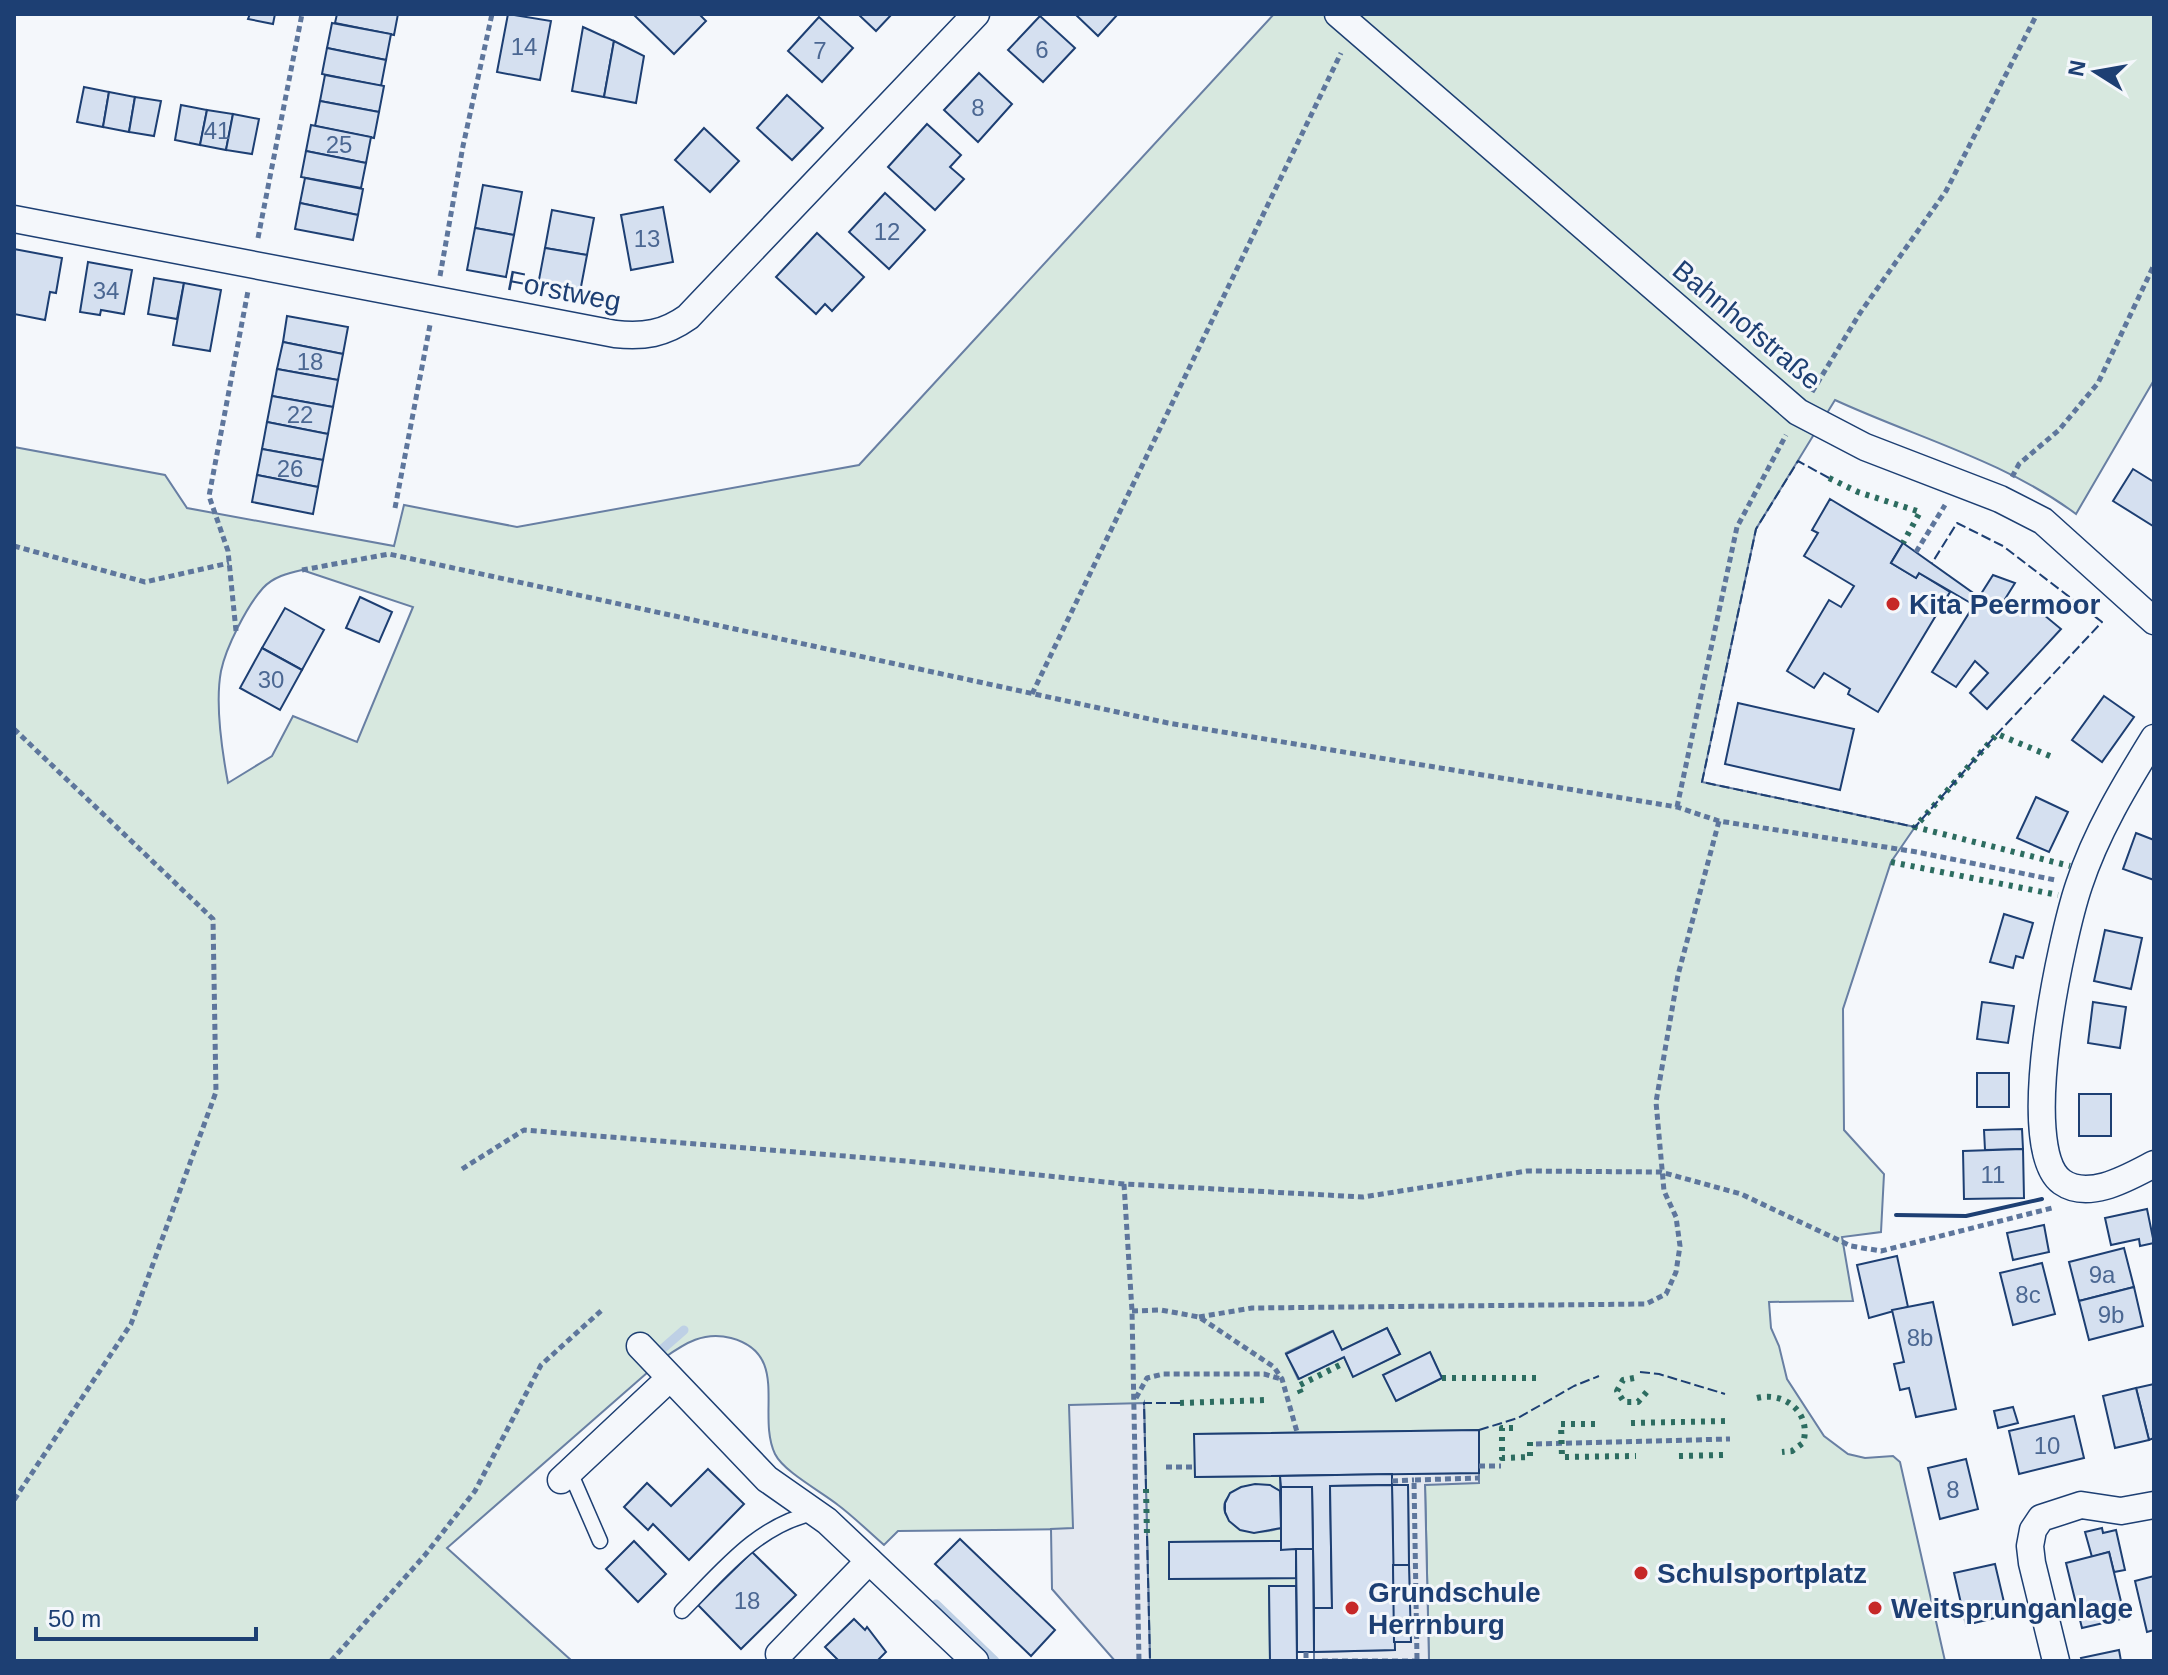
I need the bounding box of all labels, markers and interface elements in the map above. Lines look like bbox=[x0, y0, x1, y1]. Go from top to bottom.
north arrow bbox=[2056, 32, 2136, 112]
house number: 14 bbox=[511, 33, 537, 60]
house number: 6 bbox=[1035, 36, 1049, 63]
house number: 7 bbox=[813, 37, 827, 64]
text: N bbox=[2063, 58, 2091, 78]
house number: 8 bbox=[971, 94, 985, 121]
house number: 41 bbox=[204, 117, 230, 144]
house number: 25 bbox=[326, 131, 352, 158]
house number: 12 bbox=[874, 218, 900, 245]
house number: 13 bbox=[634, 225, 660, 252]
street label: Bahnhofstraße bbox=[1667, 254, 1827, 396]
street label: Forstweg bbox=[505, 265, 623, 317]
house number: 34 bbox=[93, 277, 119, 304]
house number: 18 bbox=[297, 348, 323, 375]
house number: 22 bbox=[287, 401, 313, 428]
house number: 26 bbox=[277, 455, 303, 482]
place label: Kita Peermoor bbox=[1909, 589, 2100, 620]
marker: Kita Peermoor bbox=[1884, 595, 1902, 613]
house number: 30 bbox=[258, 666, 284, 693]
house number: 11 bbox=[1981, 1161, 2005, 1188]
house number: 9a bbox=[2089, 1261, 2116, 1288]
house number: 8c bbox=[2015, 1281, 2041, 1308]
house number: 9b bbox=[2098, 1301, 2124, 1328]
house number: 8b bbox=[1907, 1324, 1933, 1351]
house number: 10 bbox=[2034, 1432, 2060, 1459]
house number: 8 bbox=[1946, 1476, 1960, 1503]
place label: Schulsportplatz bbox=[1657, 1558, 1867, 1589]
marker: Schulsportplatz bbox=[1632, 1564, 1650, 1582]
place label: Grundschule Herrnburg bbox=[1368, 1577, 1541, 1640]
house number: 18 bbox=[734, 1587, 760, 1614]
scale bar bbox=[36, 1591, 256, 1641]
place label: Weitsprunganlage bbox=[1891, 1593, 2133, 1624]
marker: Grundschule Herrnburg bbox=[1343, 1599, 1361, 1617]
marker: Weitsprunganlage bbox=[1866, 1599, 1884, 1617]
text: 50 m bbox=[48, 1605, 101, 1632]

